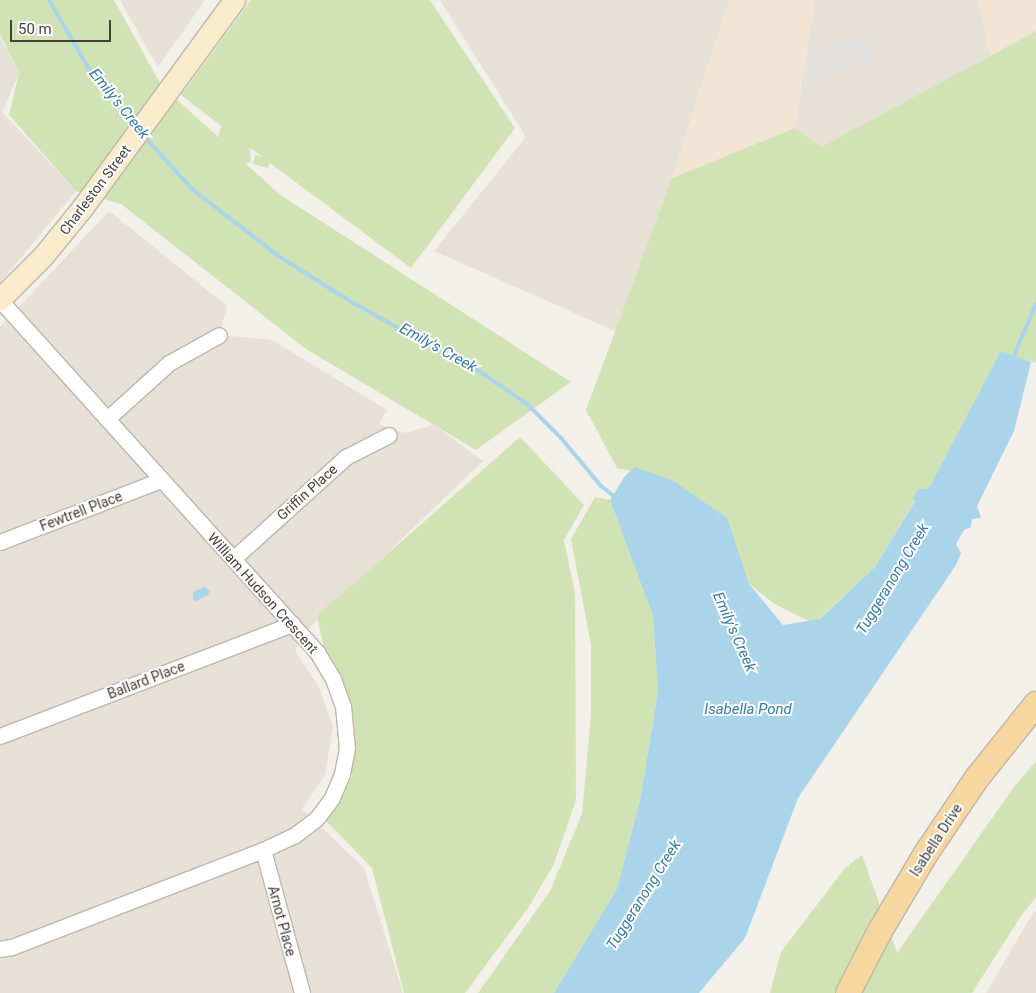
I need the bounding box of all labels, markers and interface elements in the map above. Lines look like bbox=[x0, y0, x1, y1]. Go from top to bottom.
scale bar bbox=[12, 10, 114, 42]
text: 50 m bbox=[18, 20, 52, 38]
water label: Emily's Creek bbox=[85, 65, 153, 143]
street label: Charleston Street bbox=[56, 142, 134, 238]
water label: Emily's Creek bbox=[396, 319, 480, 377]
street label: Griffin Place bbox=[273, 461, 341, 523]
street label: Fewtrell Place bbox=[37, 488, 125, 534]
water label: Tuggeranong Creek bbox=[853, 520, 933, 638]
street label: William Hudson Crescent bbox=[204, 529, 322, 657]
water label: Emily's Creek bbox=[708, 589, 760, 675]
street label: Ballard Place bbox=[105, 658, 187, 702]
water label: Isabella Pond bbox=[704, 701, 792, 719]
street label: Isabella Drive bbox=[906, 801, 966, 879]
water label: Tuggeranong Creek bbox=[603, 837, 685, 953]
street label: Arnot Place bbox=[265, 884, 299, 958]

